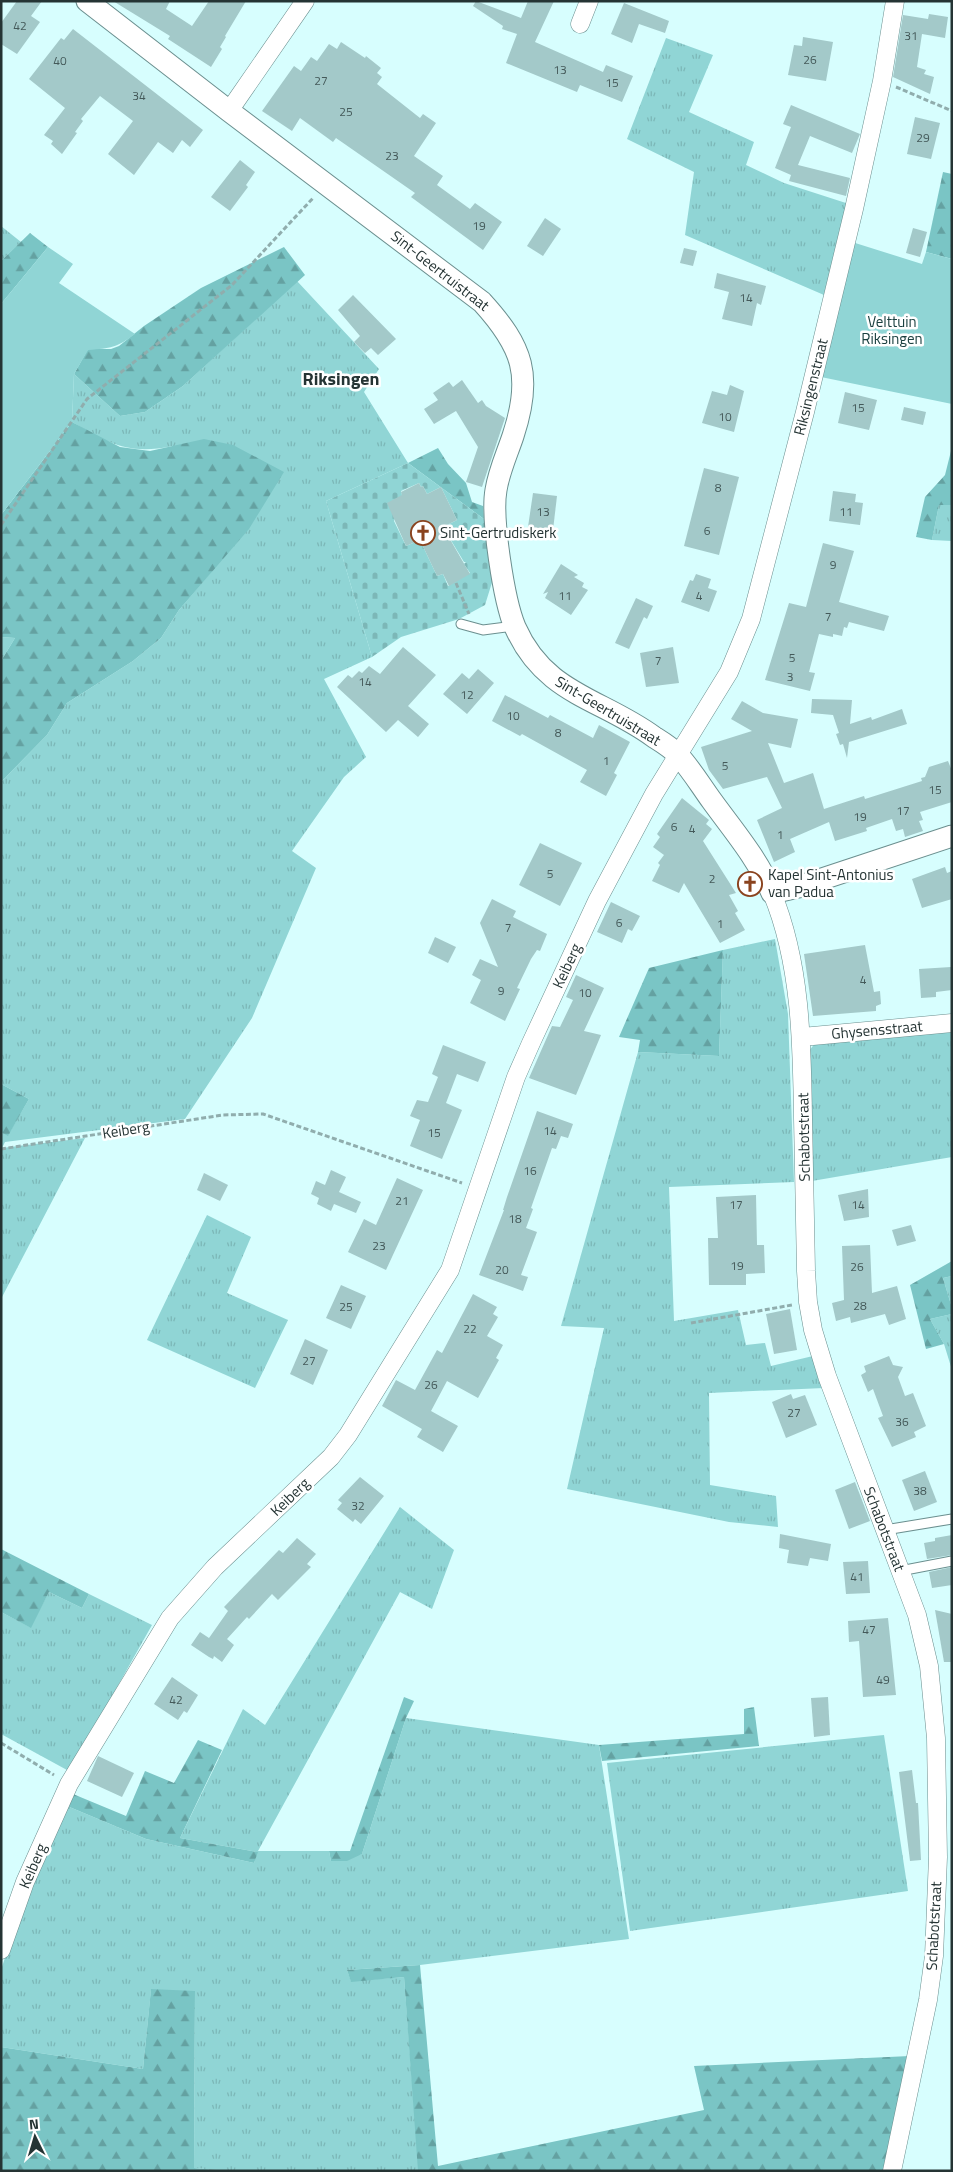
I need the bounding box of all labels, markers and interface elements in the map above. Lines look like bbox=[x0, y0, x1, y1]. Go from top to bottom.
house number: 42 bbox=[13, 16, 27, 35]
house number: 31 bbox=[904, 26, 918, 45]
house number: 26 bbox=[803, 50, 817, 69]
house number: 40 bbox=[53, 51, 67, 70]
house number: 13 bbox=[553, 60, 567, 79]
house number: 27 bbox=[314, 71, 328, 90]
house number: 15 bbox=[605, 73, 619, 92]
house number: 34 bbox=[132, 86, 146, 105]
house number: 25 bbox=[339, 102, 353, 121]
house number: 29 bbox=[916, 128, 930, 147]
house number: 23 bbox=[385, 146, 399, 165]
house number: 19 bbox=[472, 216, 486, 235]
street label: Sint-Geertruistraat bbox=[386, 225, 495, 317]
house number: 14 bbox=[739, 288, 753, 307]
park label: Velttuin Riksingen bbox=[861, 310, 923, 350]
street label: Riksingenstraat bbox=[787, 335, 834, 438]
district label: Riksingen bbox=[303, 365, 379, 392]
house number: 15 bbox=[851, 398, 865, 417]
house number: 10 bbox=[718, 407, 732, 426]
house number: 8 bbox=[715, 478, 722, 497]
house number: 13 bbox=[536, 502, 550, 521]
house number: 11 bbox=[839, 502, 853, 521]
church icon: Sint-Gertrudiskerk bbox=[410, 520, 436, 546]
place label: Sint-Gertrudiskerk bbox=[440, 521, 556, 544]
house number: 6 bbox=[704, 521, 711, 540]
house number: 9 bbox=[830, 555, 837, 574]
house number: 11 bbox=[558, 586, 572, 605]
house number: 4 bbox=[696, 586, 703, 605]
house number: 7 bbox=[825, 607, 831, 626]
house number: 5 bbox=[789, 648, 796, 667]
house number: 7 bbox=[655, 651, 661, 670]
house number: 3 bbox=[787, 667, 793, 686]
street label: Sint-Geertruistraat bbox=[551, 670, 666, 752]
house number: 14 bbox=[358, 672, 372, 691]
house number: 12 bbox=[460, 685, 474, 704]
house number: 10 bbox=[506, 706, 520, 725]
house number: 8 bbox=[555, 723, 562, 742]
house number: 1 bbox=[603, 751, 609, 770]
house number: 5 bbox=[722, 756, 729, 775]
house number: 15 bbox=[928, 780, 942, 799]
house number: 17 bbox=[896, 801, 910, 820]
house number: 19 bbox=[853, 807, 867, 826]
house number: 6 bbox=[671, 817, 678, 836]
house number: 4 bbox=[689, 819, 696, 838]
house number: 1 bbox=[777, 825, 783, 844]
place label: Kapel Sint-Antonius van Padua bbox=[768, 863, 894, 903]
house number: 5 bbox=[547, 864, 554, 883]
house number: 2 bbox=[709, 869, 715, 888]
church icon: Kapel Sint-Antonius van Padua bbox=[737, 871, 763, 897]
house number: 6 bbox=[616, 913, 623, 932]
house number: 1 bbox=[717, 914, 723, 933]
house number: 7 bbox=[505, 918, 511, 937]
street label: Keiberg bbox=[546, 939, 587, 992]
house number: 4 bbox=[860, 970, 867, 989]
house number: 9 bbox=[498, 981, 505, 1000]
house number: 10 bbox=[578, 983, 592, 1002]
street label: Ghysensstraat bbox=[830, 1014, 924, 1045]
street label: Schabotstraat bbox=[791, 1092, 816, 1182]
street label: Keiberg bbox=[101, 1114, 151, 1145]
house number: 14 bbox=[543, 1121, 557, 1140]
house number: 15 bbox=[427, 1123, 441, 1142]
house number: 16 bbox=[523, 1161, 537, 1180]
house number: 21 bbox=[395, 1191, 409, 1210]
house number: 17 bbox=[729, 1195, 743, 1214]
house number: 14 bbox=[851, 1195, 865, 1214]
house number: 18 bbox=[508, 1209, 522, 1228]
house number: 23 bbox=[372, 1236, 386, 1255]
house number: 19 bbox=[730, 1256, 744, 1275]
house number: 26 bbox=[850, 1257, 864, 1276]
house number: 20 bbox=[495, 1260, 509, 1279]
house number: 28 bbox=[853, 1296, 867, 1315]
house number: 25 bbox=[339, 1297, 353, 1316]
house number: 22 bbox=[463, 1319, 477, 1338]
house number: 27 bbox=[302, 1351, 316, 1370]
house number: 26 bbox=[424, 1375, 438, 1394]
house number: 27 bbox=[787, 1403, 801, 1422]
house number: 36 bbox=[895, 1412, 909, 1431]
street label: Keiberg bbox=[265, 1472, 315, 1521]
house number: 38 bbox=[913, 1481, 927, 1500]
street label: Schabotstraat bbox=[858, 1483, 911, 1575]
house number: 32 bbox=[351, 1496, 365, 1515]
house number: 41 bbox=[850, 1567, 864, 1586]
house number: 47 bbox=[862, 1620, 876, 1639]
house number: 49 bbox=[876, 1670, 890, 1689]
house number: 42 bbox=[169, 1690, 183, 1709]
street label: Keiberg bbox=[13, 1839, 53, 1892]
street label: Schabotstraat bbox=[920, 1880, 947, 1971]
north arrow bbox=[10, 2112, 60, 2162]
text: N bbox=[28, 2113, 40, 2134]

